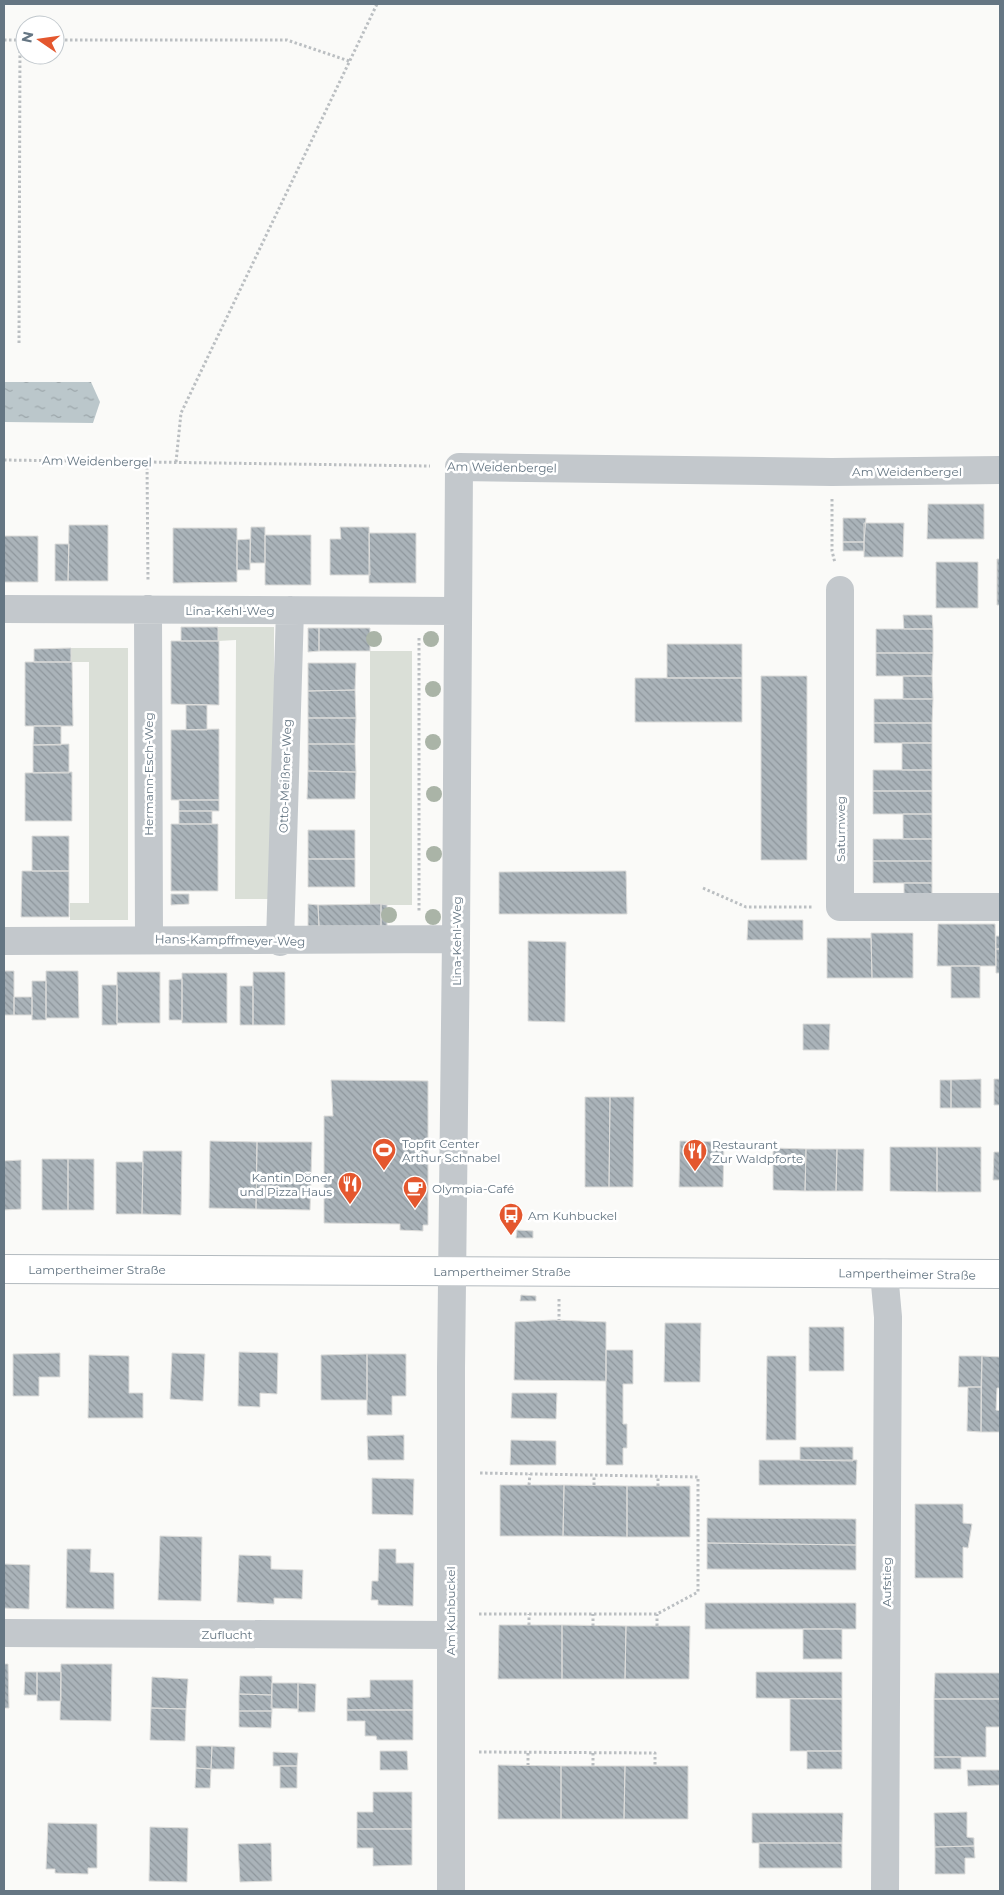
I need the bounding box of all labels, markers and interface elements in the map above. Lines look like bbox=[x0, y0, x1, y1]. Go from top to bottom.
north arrow bbox=[15, 15, 65, 65]
text: N bbox=[17, 30, 37, 45]
street label: Am Weidenbergel bbox=[42, 453, 152, 469]
street label: Am Weidenbergel bbox=[447, 459, 557, 475]
street label: Am Weidenbergel bbox=[852, 464, 962, 479]
street label: Lina-Kehl-Weg bbox=[185, 603, 275, 618]
street label: Hermann-Esch-Weg bbox=[141, 712, 156, 836]
street label: Otto-Meißner-Weg bbox=[276, 719, 294, 833]
street label: Saturnweg bbox=[833, 796, 848, 862]
street label: Lina-Kehl-Weg bbox=[449, 896, 464, 986]
street label: Hans-Kampffmeyer-Weg bbox=[155, 931, 305, 949]
place label: Topfit Center Arthur Schnabel bbox=[402, 1136, 501, 1165]
sports icon: Topfit Center Arthur Schnabel bbox=[371, 1137, 397, 1171]
place label: Restaurant Zur Waldpforte bbox=[712, 1137, 803, 1166]
restaurant icon: Restaurant Zur Waldpforte bbox=[682, 1138, 708, 1172]
place label: Kantin Döner und Pizza Haus bbox=[239, 1170, 332, 1199]
restaurant icon: Kantin Döner und Pizza Haus bbox=[337, 1171, 363, 1205]
cafe icon: Olympia-Café bbox=[402, 1175, 428, 1209]
place label: Olympia-Café bbox=[432, 1181, 514, 1196]
bus stop icon: Am Kuhbuckel bbox=[498, 1202, 524, 1236]
place label: Am Kuhbuckel bbox=[528, 1208, 617, 1223]
street label: Lampertheimer Straße bbox=[28, 1262, 166, 1277]
street label: Lampertheimer Straße bbox=[433, 1264, 571, 1279]
street label: Lampertheimer Straße bbox=[838, 1265, 976, 1283]
street label: Aufstieg bbox=[879, 1557, 894, 1607]
street label: Am Kuhbuckel bbox=[443, 1566, 458, 1656]
street label: Zuflucht bbox=[202, 1627, 253, 1642]

